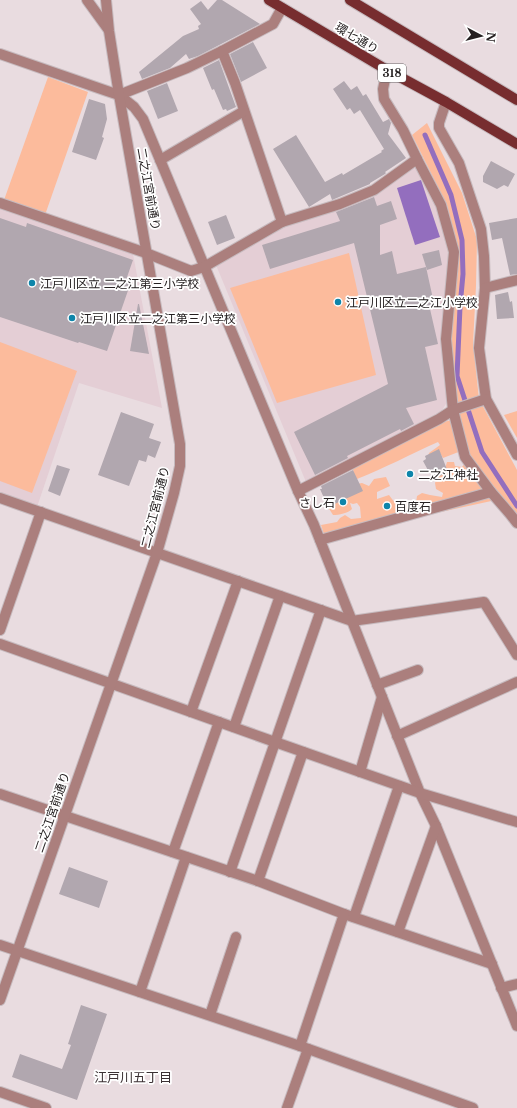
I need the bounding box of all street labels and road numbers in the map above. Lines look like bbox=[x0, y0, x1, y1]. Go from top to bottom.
street label: 環七通り bbox=[333, 19, 381, 57]
road number: 318 bbox=[378, 64, 406, 82]
street label: 二之江宮前通り bbox=[134, 146, 164, 232]
street label: 二之江宮前通り bbox=[138, 464, 172, 550]
street label: 二之江宮前通り bbox=[31, 770, 73, 854]

